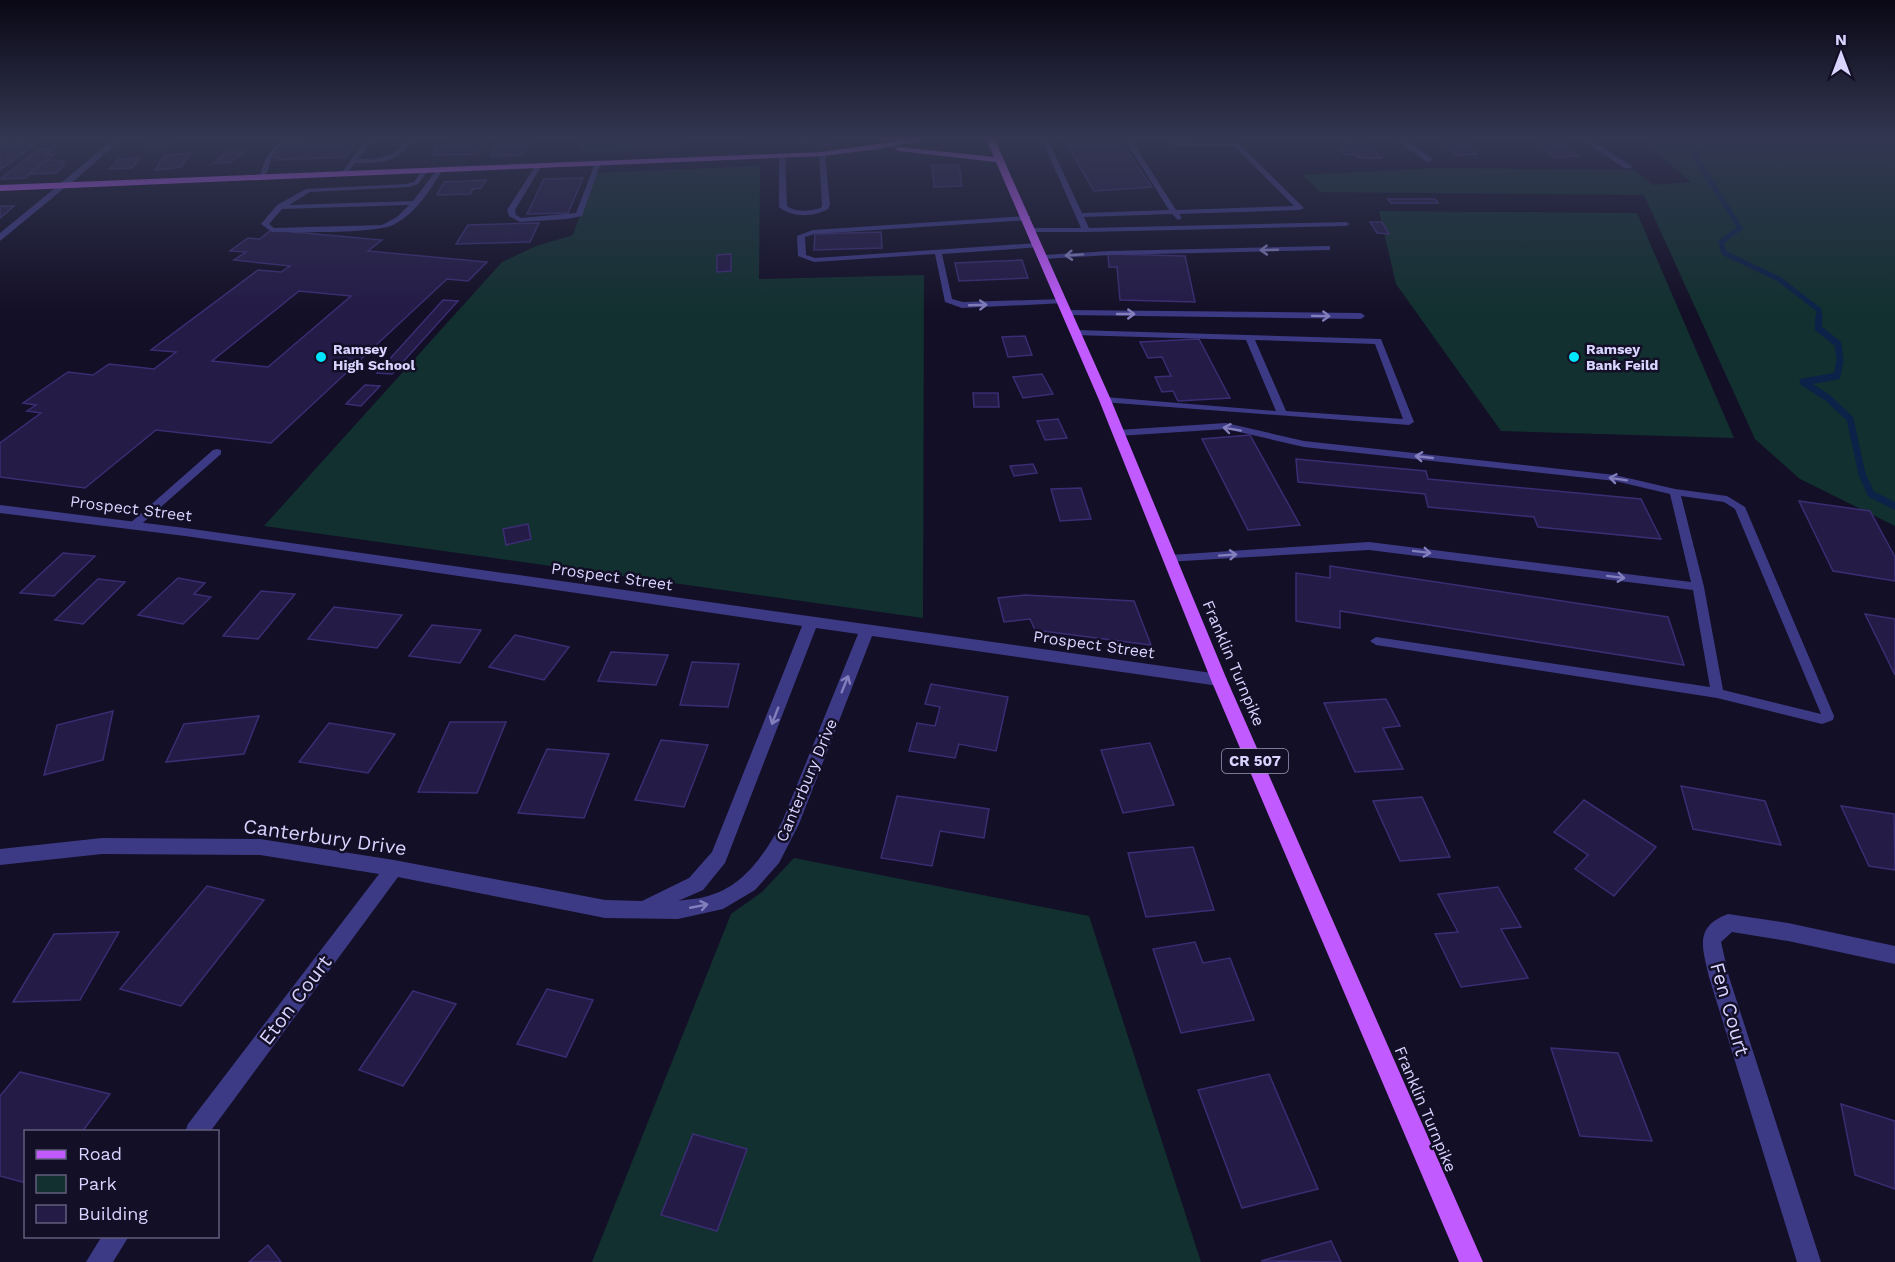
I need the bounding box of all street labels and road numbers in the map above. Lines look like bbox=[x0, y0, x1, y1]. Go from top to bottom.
street label: Prospect Street bbox=[69, 492, 193, 525]
street label: Prospect Street bbox=[550, 559, 674, 594]
street label: Franklin Turnpike bbox=[1198, 597, 1269, 729]
street label: Prospect Street bbox=[1032, 627, 1156, 662]
street label: Canterbury Drive bbox=[772, 716, 841, 845]
road number: CR 507 bbox=[1222, 749, 1288, 773]
street label: Canterbury Drive bbox=[242, 814, 408, 860]
street label: Eton Court bbox=[254, 950, 337, 1050]
street label: Fen Court bbox=[1705, 960, 1755, 1059]
street label: Franklin Turnpike bbox=[1390, 1043, 1461, 1175]

